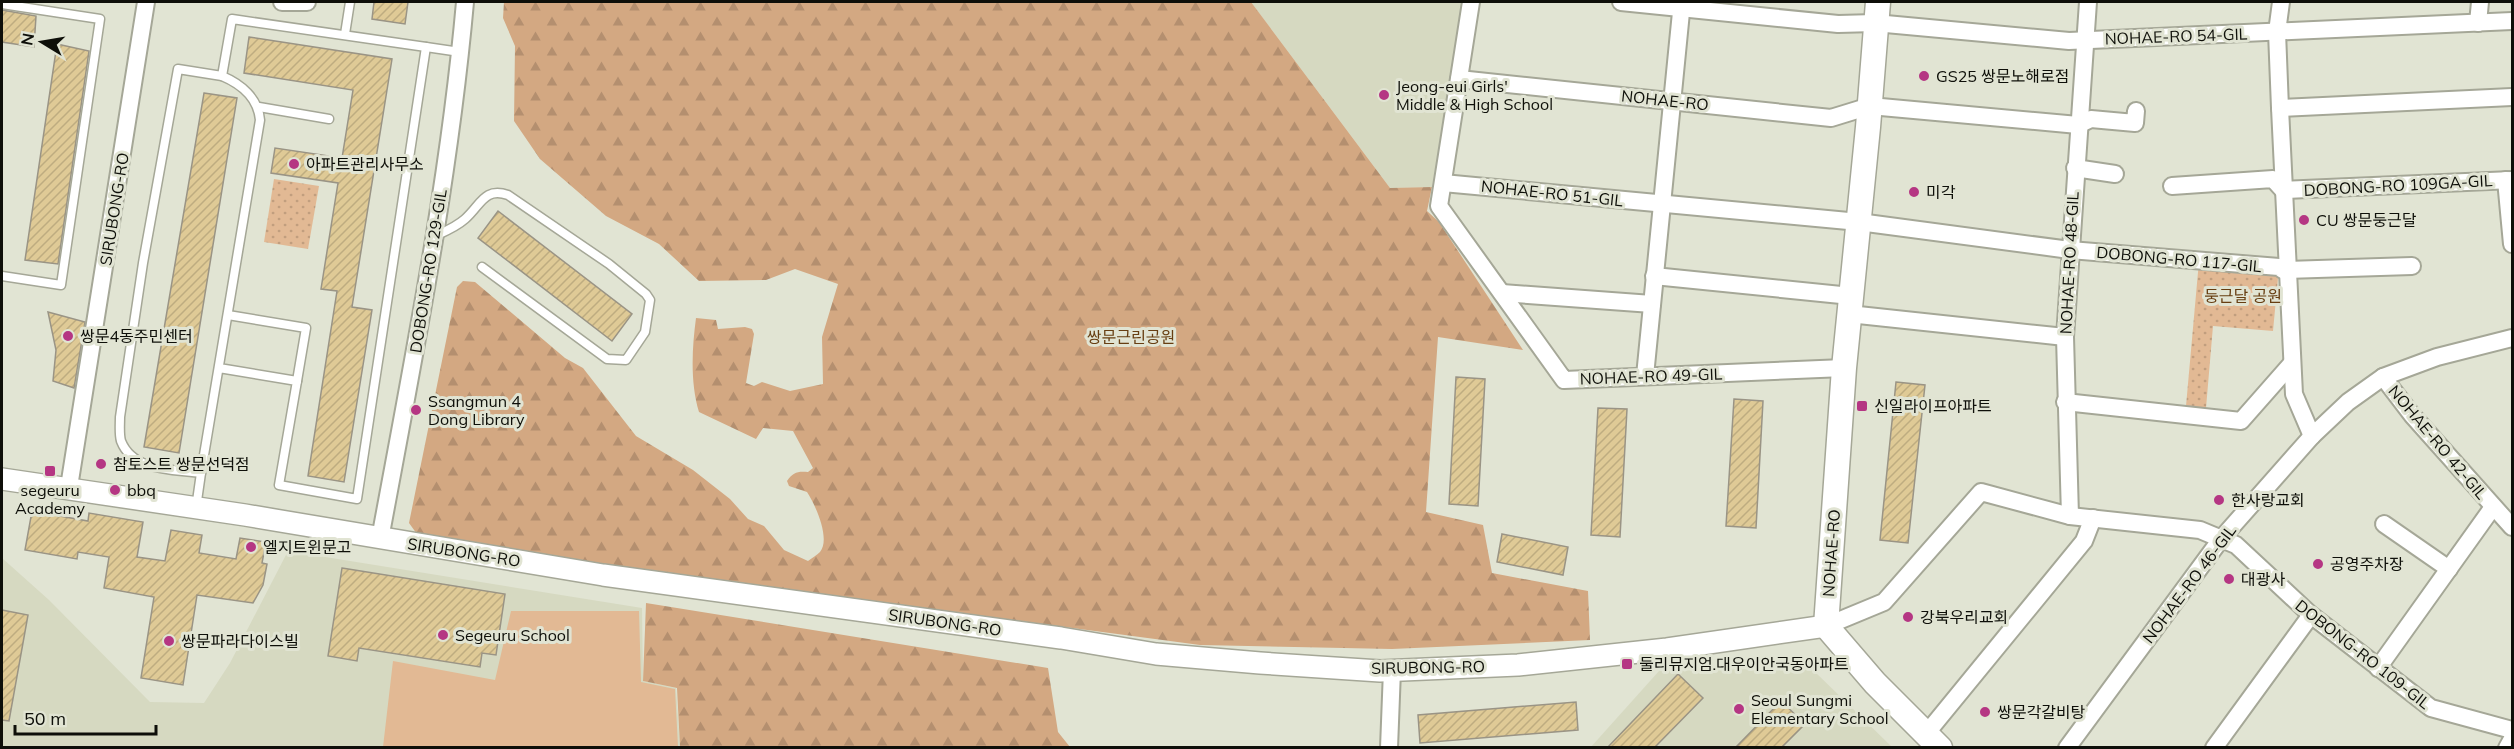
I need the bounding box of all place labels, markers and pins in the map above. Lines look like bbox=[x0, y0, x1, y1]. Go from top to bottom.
place label: GS25 쌍문노해로점 bbox=[1936, 66, 2069, 86]
marker: GS25 쌍문노해로점 bbox=[1917, 69, 1931, 83]
place label: Jeong-eui Girls' Middle & High School bbox=[1396, 76, 1553, 114]
marker: Jeong-eui Girls' Middle & High School bbox=[1377, 88, 1391, 102]
place label: 아파트관리사무소 bbox=[306, 154, 424, 174]
marker: 아파트관리사무소 bbox=[287, 157, 301, 171]
place label: 미각 bbox=[1926, 182, 1956, 202]
marker: 미각 bbox=[1907, 185, 1921, 199]
place label: CU 쌍문둥근달 bbox=[2316, 210, 2417, 230]
marker: CU 쌍문둥근달 bbox=[2297, 213, 2311, 227]
place label: 쌍문4동주민센터 bbox=[80, 326, 193, 346]
marker: 쌍문4동주민센터 bbox=[61, 329, 75, 343]
place label: Ssangmun 4 Dong Library bbox=[428, 391, 525, 429]
place label: 신일라이프아파트 bbox=[1874, 396, 1992, 416]
marker: 신일라이프아파트 bbox=[1855, 399, 1869, 413]
marker: Ssangmun 4 Dong Library bbox=[409, 403, 423, 417]
place label: 참토스트 쌍문선덕점 bbox=[113, 454, 250, 474]
marker: 참토스트 쌍문선덕점 bbox=[94, 457, 108, 471]
marker: segeuru Academy bbox=[43, 464, 57, 478]
place label: segeuru Academy bbox=[15, 480, 85, 518]
place label: bbq bbox=[127, 480, 156, 500]
marker: bbq bbox=[108, 483, 122, 497]
place label: 한사랑교회 bbox=[2231, 490, 2305, 510]
marker: 한사랑교회 bbox=[2212, 493, 2226, 507]
place label: 엘지트윈문고 bbox=[263, 537, 351, 557]
marker: 엘지트윈문고 bbox=[244, 540, 258, 554]
place label: 공영주차장 bbox=[2330, 554, 2404, 574]
marker: 공영주차장 bbox=[2311, 557, 2325, 571]
place label: 대광사 bbox=[2241, 569, 2285, 589]
marker: 대광사 bbox=[2222, 572, 2236, 586]
place label: 강북우리교회 bbox=[1920, 607, 2008, 627]
marker: 강북우리교회 bbox=[1901, 610, 1915, 624]
place label: Segeuru School bbox=[455, 625, 570, 645]
marker: Segeuru School bbox=[436, 628, 450, 642]
place label: 쌍문파라다이스빌 bbox=[181, 631, 299, 651]
marker: 쌍문파라다이스빌 bbox=[162, 634, 176, 648]
place label: 둘리뮤지엄.대우이안국동아파트 bbox=[1639, 654, 1849, 674]
marker: 둘리뮤지엄.대우이안국동아파트 bbox=[1620, 657, 1634, 671]
place label: Seoul Sungmi Elementary School bbox=[1751, 690, 1889, 728]
marker: Seoul Sungmi Elementary School bbox=[1732, 702, 1746, 716]
place label: 쌍문각갈비탕 bbox=[1997, 702, 2086, 722]
marker: 쌍문각갈비탕 bbox=[1978, 705, 1992, 719]

